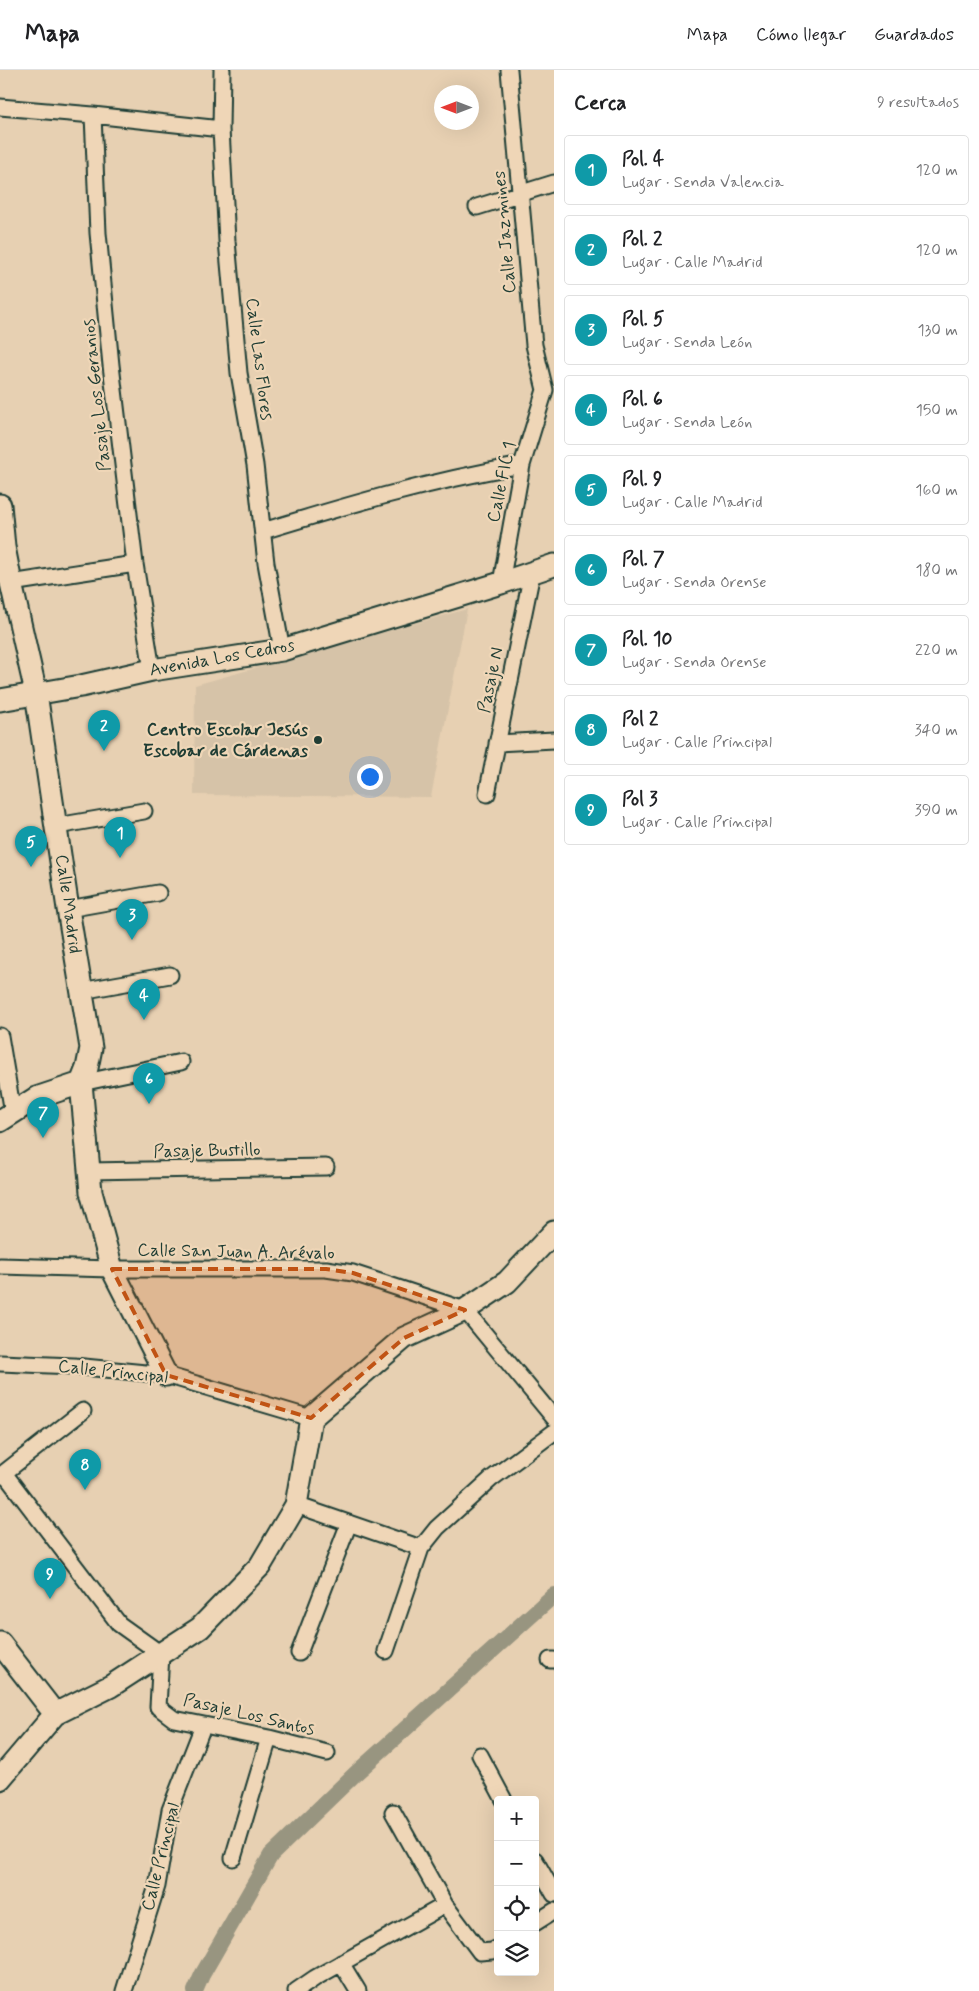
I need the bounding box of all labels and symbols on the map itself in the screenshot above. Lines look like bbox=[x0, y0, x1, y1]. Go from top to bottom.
north arrow bbox=[434, 85, 479, 130]
street label: Calle Jazmines bbox=[488, 170, 522, 294]
street label: Calle Las Flores bbox=[240, 296, 278, 422]
street label: Pasaje Los Geranios bbox=[77, 318, 117, 472]
street label: Calle FIC 1 bbox=[482, 439, 522, 525]
street label: Avenida Los Cedros bbox=[147, 633, 297, 683]
street label: Pasaje N bbox=[472, 645, 510, 715]
pin: 2 bbox=[88, 710, 120, 751]
place label: Centro Escolar Jesús Escobar de Cárdenas bbox=[143, 718, 308, 763]
marker: Centro Escolar Jesús Escobar de Cárdenas bbox=[312, 734, 324, 746]
your location bbox=[357, 764, 383, 790]
pin: 1 bbox=[104, 817, 136, 858]
pin: 5 bbox=[15, 826, 47, 867]
street label: Calle Madrid bbox=[49, 853, 87, 955]
pin: 3 bbox=[116, 899, 148, 940]
pin: 4 bbox=[128, 979, 160, 1020]
pin: 6 bbox=[133, 1063, 165, 1104]
pin: 7 bbox=[27, 1097, 59, 1138]
street label: Pasaje Bustillo bbox=[153, 1138, 261, 1164]
street label: Calle San Juan A. Arévalo bbox=[137, 1238, 335, 1266]
street label: Calle Principal bbox=[57, 1354, 169, 1390]
pin: 8 bbox=[69, 1449, 101, 1490]
pin: 9 bbox=[34, 1558, 66, 1599]
street label: Pasaje Los Santos bbox=[181, 1688, 317, 1742]
street label: Calle Principal bbox=[136, 1801, 186, 1913]

